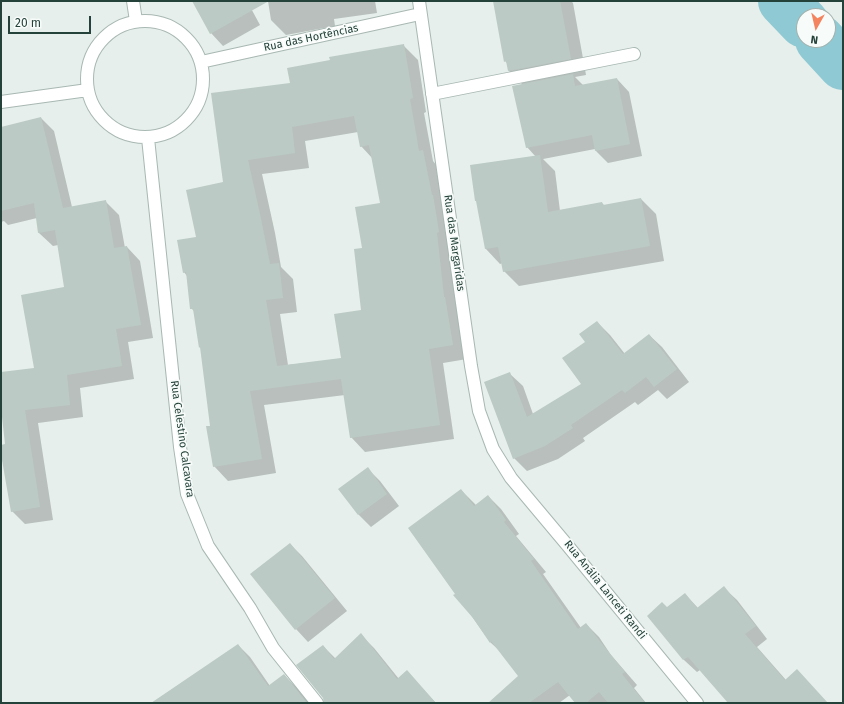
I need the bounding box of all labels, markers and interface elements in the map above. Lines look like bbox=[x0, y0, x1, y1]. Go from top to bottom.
scale bar bbox=[10, 8, 93, 34]
north arrow bbox=[796, 8, 836, 48]
text: 20 m bbox=[15, 16, 41, 30]
street label: Rua das Hortências bbox=[263, 22, 359, 54]
text: N bbox=[810, 32, 819, 46]
street label: Rua das Margaridas bbox=[441, 194, 467, 292]
street label: Rua Celestino Calcavara bbox=[167, 380, 197, 498]
street label: Rua Anália Lanceti Randi bbox=[561, 538, 649, 642]

